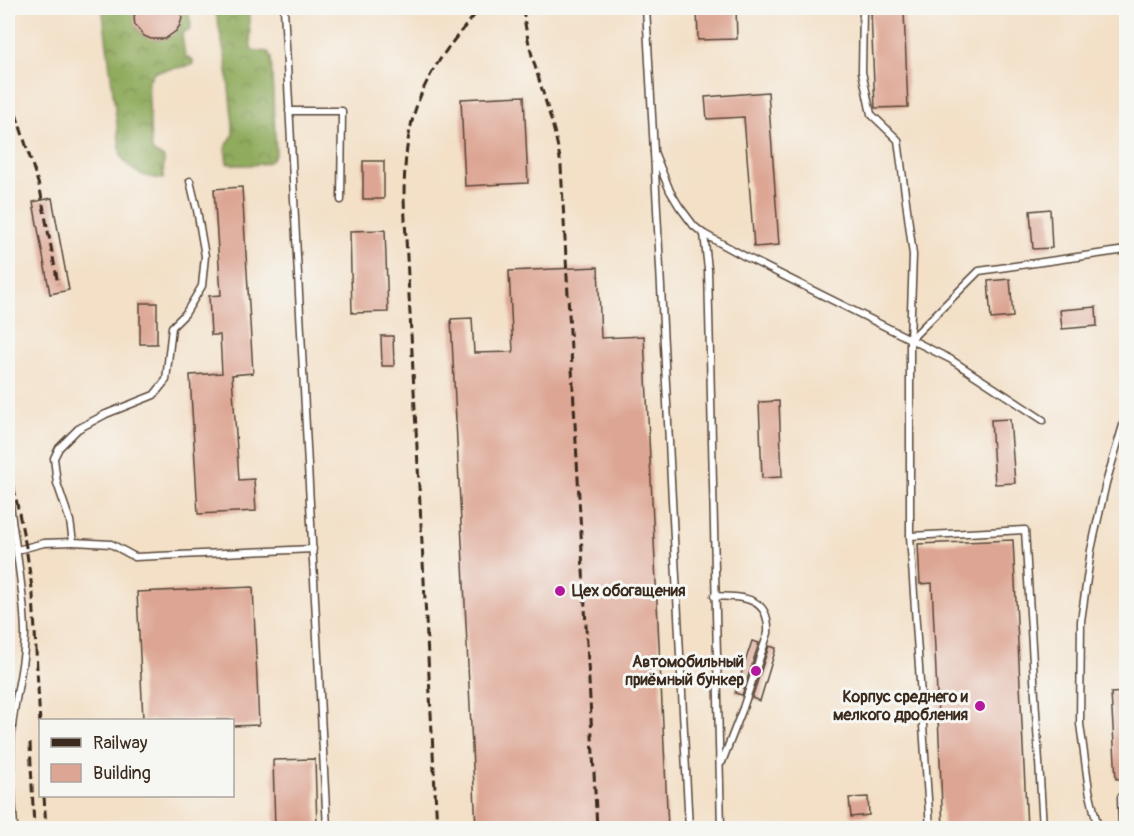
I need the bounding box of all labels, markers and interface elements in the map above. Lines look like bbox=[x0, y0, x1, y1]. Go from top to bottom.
place label: Цех обогащения bbox=[572, 581, 686, 601]
marker: Цех обогащения bbox=[553, 584, 567, 598]
place label: Автомобильный приёмный бункер bbox=[625, 652, 744, 690]
marker: Автомобильный приёмный бункер bbox=[749, 664, 763, 678]
place label: Корпус среднего и мелкого дробления bbox=[833, 687, 969, 725]
marker: Корпус среднего и мелкого дробления bbox=[973, 699, 987, 713]
legend bbox=[39, 719, 234, 797]
text: Railway bbox=[93, 732, 148, 755]
text: Building bbox=[93, 762, 151, 785]

